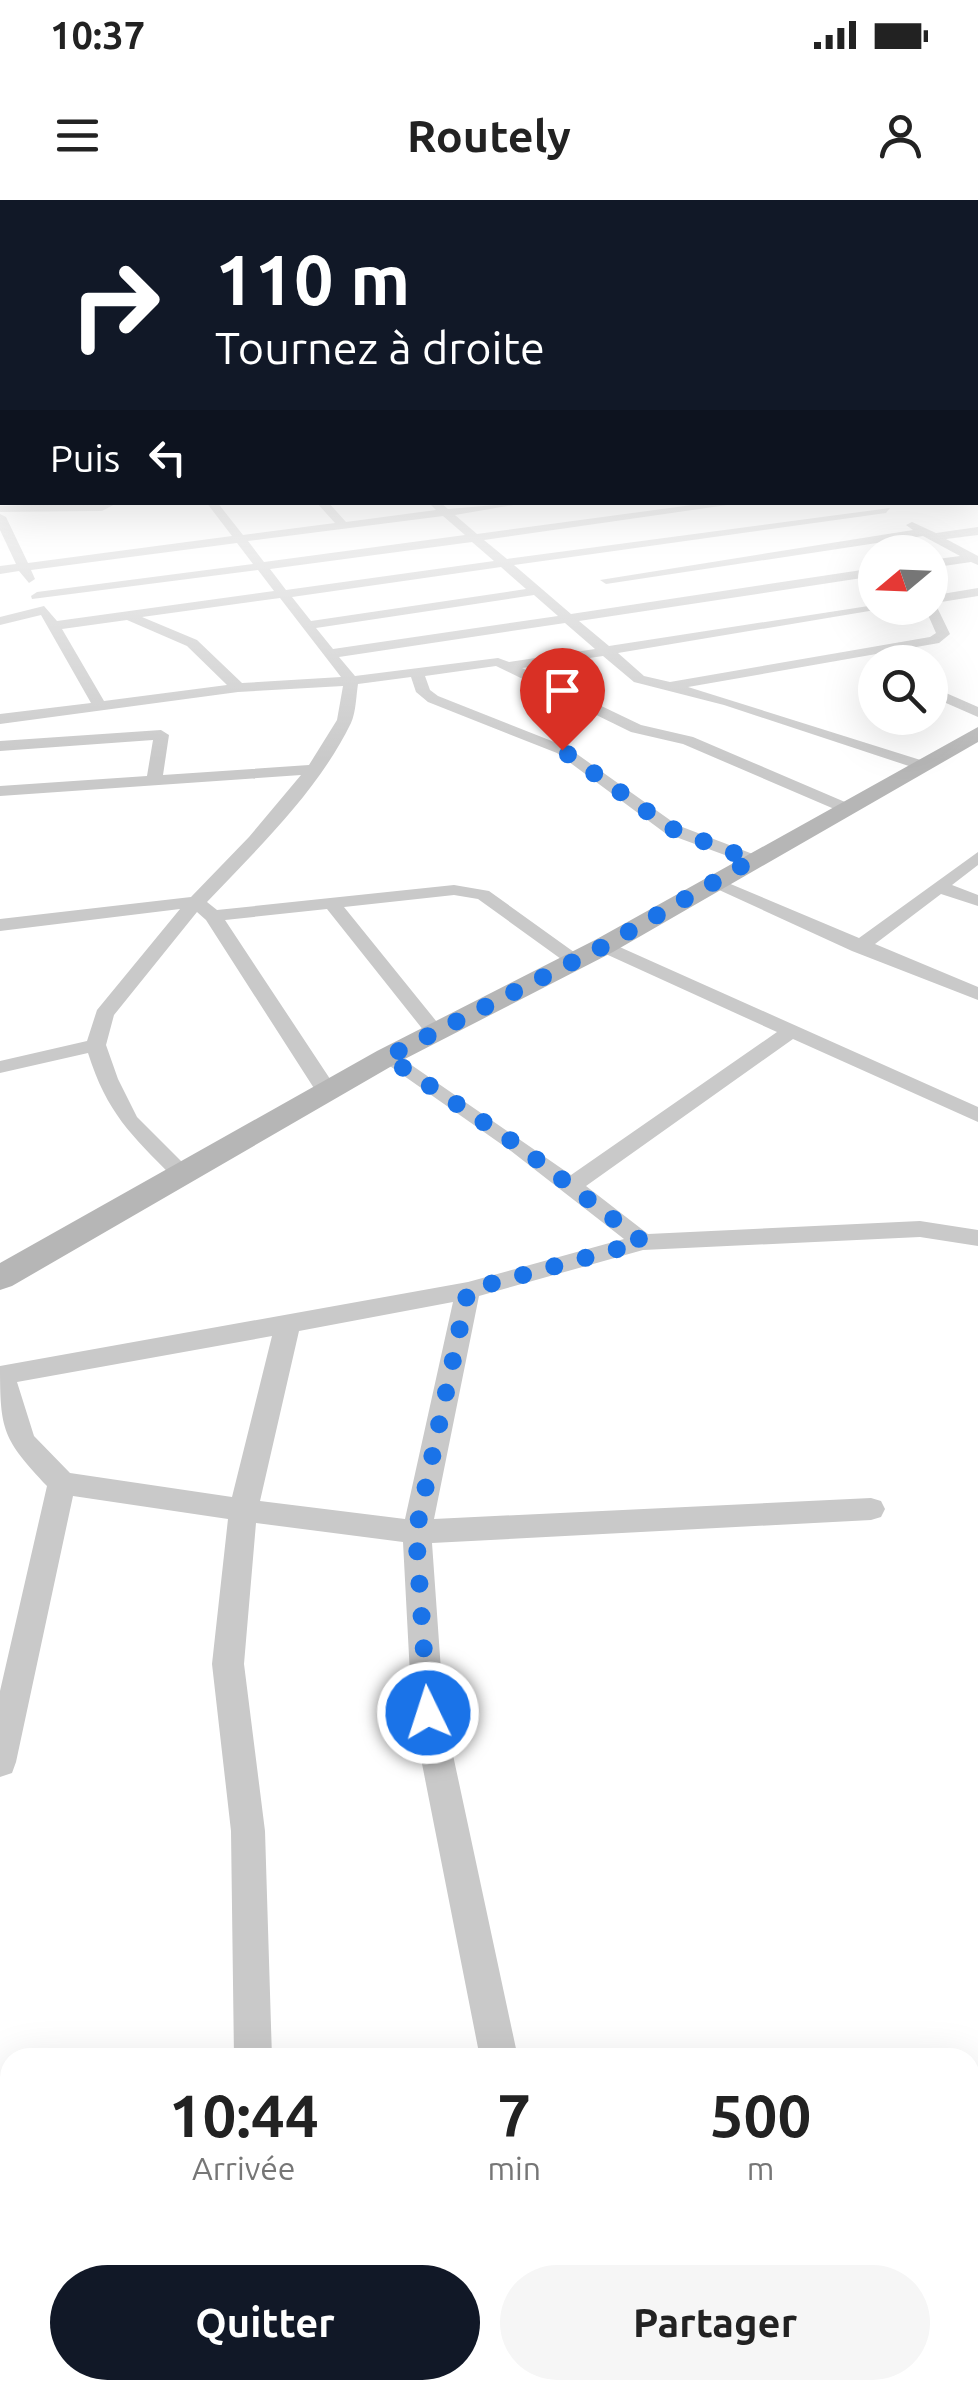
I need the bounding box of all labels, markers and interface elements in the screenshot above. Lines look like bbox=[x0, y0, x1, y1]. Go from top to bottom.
text: 10:37 bbox=[50, 14, 145, 56]
icon: menu bbox=[50, 108, 105, 163]
icon: person bbox=[873, 108, 928, 163]
text: Routely bbox=[407, 110, 571, 161]
icon: right bbox=[50, 240, 180, 370]
text: 110 m bbox=[215, 240, 410, 318]
text: Tournez à droite bbox=[215, 322, 545, 373]
icon: left bbox=[140, 430, 195, 485]
text: Puis bbox=[50, 437, 120, 479]
north arrow bbox=[858, 535, 948, 625]
map controls bbox=[858, 535, 948, 735]
button: search bbox=[858, 645, 948, 735]
pin bbox=[520, 648, 605, 751]
icon: arrive bbox=[535, 663, 590, 718]
position arrow bbox=[376, 1661, 480, 1765]
text: 10:44 bbox=[169, 2081, 319, 2148]
text: 7 bbox=[497, 2081, 531, 2148]
text: 500 bbox=[710, 2081, 811, 2148]
text: Arrivée bbox=[192, 2150, 296, 2186]
text: min bbox=[487, 2150, 541, 2186]
text: m bbox=[747, 2150, 774, 2186]
button: Quitter bbox=[50, 2265, 480, 2380]
button: Partager bbox=[500, 2265, 930, 2380]

